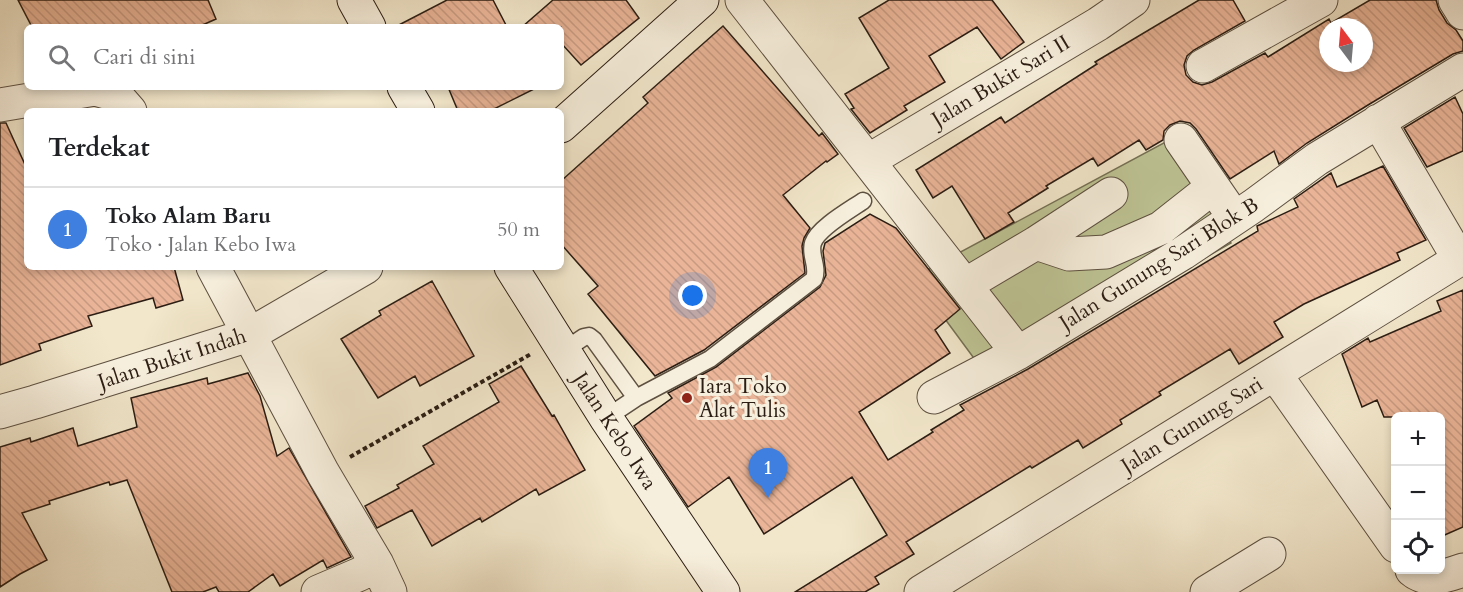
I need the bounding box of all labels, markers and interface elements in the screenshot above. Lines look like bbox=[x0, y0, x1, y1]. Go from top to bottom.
north arrow bbox=[1319, 18, 1373, 72]
search box bbox=[24, 24, 564, 90]
street label: Jalan Bukit Sari II bbox=[924, 28, 1076, 135]
icon: search bbox=[45, 41, 78, 74]
text: Cari di sini bbox=[93, 42, 196, 72]
text: Terdekat bbox=[48, 130, 150, 165]
street label: Jalan Gunung Sari Blok B bbox=[1051, 191, 1264, 339]
text: Toko Alam Baru bbox=[105, 201, 271, 231]
text: 1 bbox=[62, 216, 73, 243]
text: 50 m bbox=[497, 216, 540, 243]
text: Toko · Jalan Kebo Iwa bbox=[105, 231, 296, 258]
your location bbox=[678, 281, 707, 310]
street label: Jalan Bukit Indah bbox=[91, 321, 250, 398]
street label: Jalan Kebo Iwa bbox=[565, 364, 664, 495]
street label: Jalan Gunung Sari bbox=[1113, 370, 1269, 482]
place label: Iara Toko Alat Tulis bbox=[699, 372, 787, 425]
marker: Iara Toko Alat Tulis bbox=[680, 391, 694, 405]
map controls bbox=[1391, 412, 1445, 574]
button: + bbox=[1391, 412, 1445, 466]
pin: 1 bbox=[748, 448, 788, 498]
button: − bbox=[1391, 466, 1445, 520]
button: locate bbox=[1391, 520, 1445, 574]

